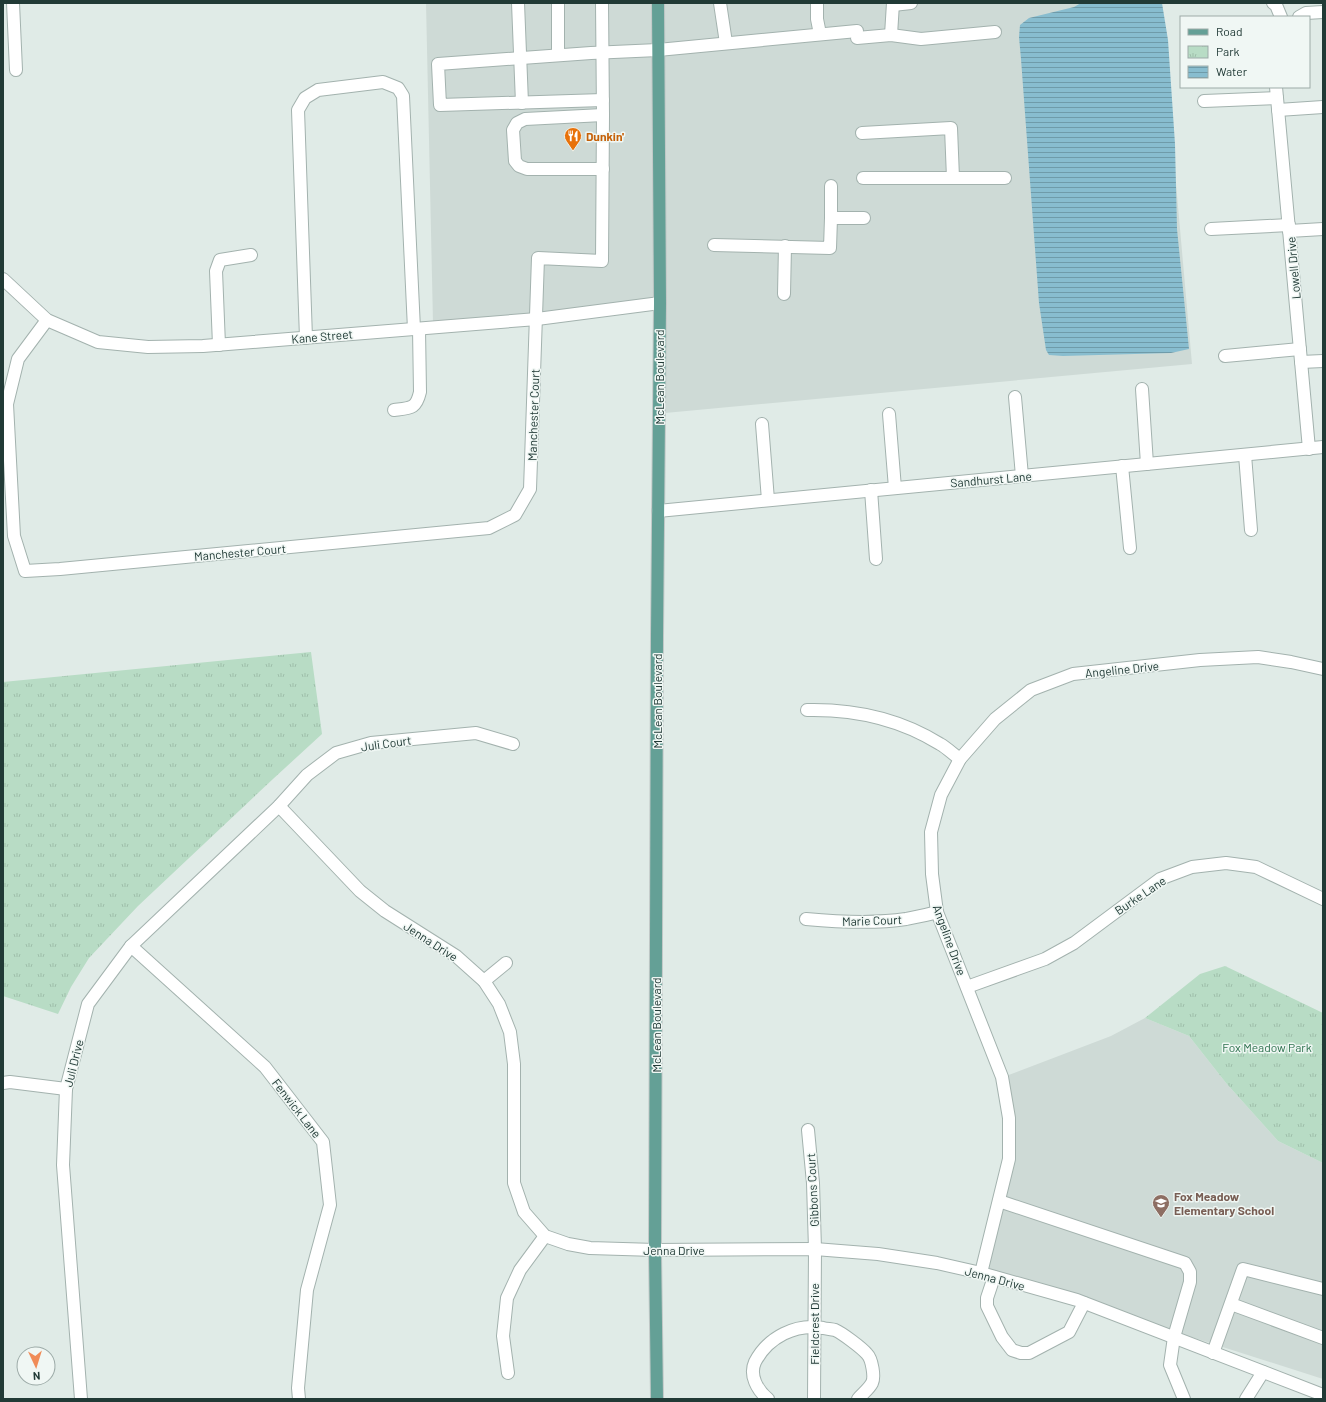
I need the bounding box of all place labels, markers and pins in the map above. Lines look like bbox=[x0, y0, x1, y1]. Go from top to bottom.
restaurant icon: Dunkin' bbox=[563, 126, 583, 151]
place label: Dunkin' bbox=[586, 129, 624, 143]
place label: Fox Meadow Elementary School bbox=[1174, 1189, 1274, 1217]
school or university icon: Fox Meadow Elementary School bbox=[1151, 1193, 1171, 1218]

